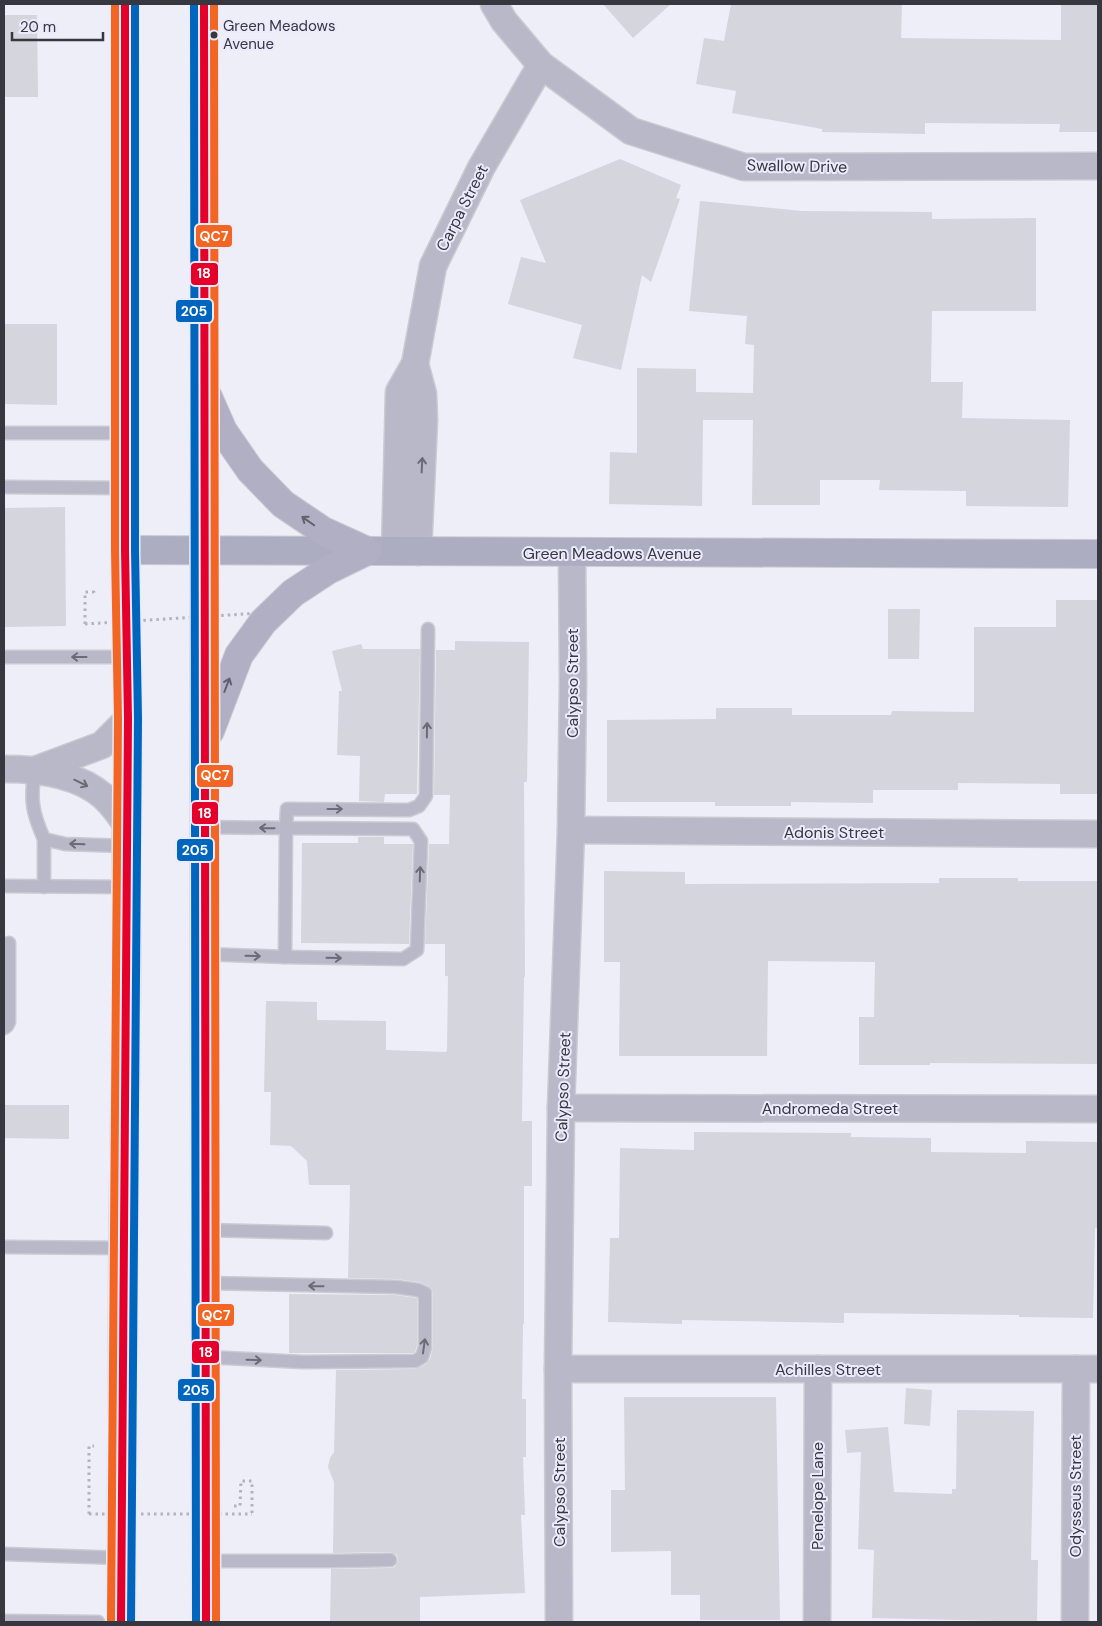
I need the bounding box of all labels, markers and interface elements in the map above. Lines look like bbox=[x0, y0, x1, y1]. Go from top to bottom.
scale bar bbox=[12, 10, 104, 42]
place label: Green Meadows Avenue bbox=[223, 16, 336, 54]
text: 20 m bbox=[20, 17, 56, 37]
marker: Green Meadows Avenue bbox=[209, 30, 219, 40]
street label: Swallow Drive bbox=[747, 155, 847, 177]
street label: Carpa Street bbox=[431, 161, 493, 255]
line badge: QC7 bbox=[195, 224, 233, 248]
text: QC7 bbox=[200, 227, 229, 245]
line badge: 18 bbox=[190, 262, 219, 286]
text: 18 bbox=[197, 264, 211, 282]
line badge: 205 bbox=[175, 299, 213, 323]
text: 205 bbox=[181, 302, 207, 320]
one-way arrow bbox=[417, 458, 426, 474]
one-way arrow bbox=[301, 516, 315, 526]
street label: Green Meadows Avenue bbox=[523, 543, 701, 564]
street label: Calypso Street bbox=[562, 628, 583, 738]
one-way arrow bbox=[71, 652, 87, 662]
one-way arrow bbox=[223, 678, 232, 693]
one-way arrow bbox=[422, 723, 432, 739]
line badge: QC7 bbox=[196, 764, 234, 788]
text: QC7 bbox=[201, 766, 230, 784]
one-way arrow bbox=[74, 778, 89, 788]
line badge: 18 bbox=[191, 801, 219, 825]
text: 18 bbox=[198, 804, 212, 822]
one-way arrow bbox=[327, 804, 343, 814]
street label: Adonis Street bbox=[784, 822, 884, 843]
one-way arrow bbox=[259, 823, 276, 833]
line badge: 205 bbox=[176, 838, 214, 862]
one-way arrow bbox=[69, 839, 86, 849]
text: 205 bbox=[182, 841, 208, 859]
one-way arrow bbox=[415, 866, 424, 882]
one-way arrow bbox=[245, 951, 261, 960]
one-way arrow bbox=[325, 953, 341, 963]
street label: Calypso Street bbox=[551, 1032, 575, 1142]
street label: Andromeda Street bbox=[762, 1098, 898, 1119]
one-way arrow bbox=[309, 1281, 325, 1291]
line badge: QC7 bbox=[197, 1303, 235, 1327]
text: QC7 bbox=[202, 1306, 231, 1324]
one-way arrow bbox=[419, 1338, 429, 1354]
line badge: 18 bbox=[191, 1340, 220, 1364]
text: 18 bbox=[199, 1343, 213, 1361]
one-way arrow bbox=[246, 1355, 262, 1364]
street label: Achilles Street bbox=[775, 1359, 881, 1380]
line badge: 205 bbox=[177, 1378, 215, 1402]
text: 205 bbox=[183, 1381, 209, 1399]
street label: Odysseus Street bbox=[1065, 1435, 1086, 1557]
street label: Calypso Street bbox=[549, 1437, 570, 1547]
street label: Penelope Lane bbox=[807, 1442, 828, 1550]

